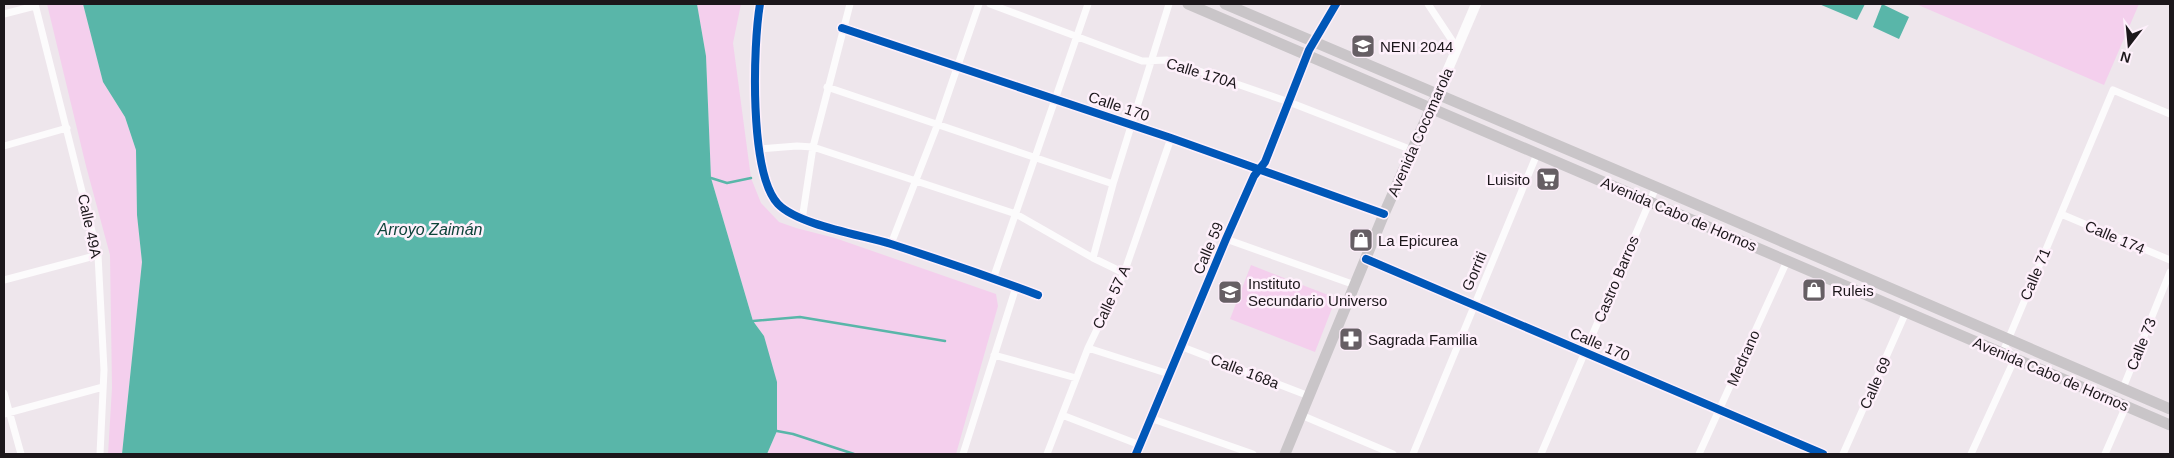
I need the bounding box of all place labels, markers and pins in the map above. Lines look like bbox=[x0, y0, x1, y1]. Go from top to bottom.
school or university icon: NENI 2044 bbox=[1350, 33, 1376, 59]
place label: NENI 2044 bbox=[1380, 38, 1453, 55]
supermarket icon: Luisito bbox=[1535, 166, 1561, 192]
place label: Luisito bbox=[1487, 171, 1530, 188]
shop icon: La Epicurea bbox=[1348, 227, 1374, 253]
place label: La Epicurea bbox=[1378, 232, 1459, 249]
place label: Instituto Secundario Universo bbox=[1248, 275, 1387, 309]
shop icon: Ruleis bbox=[1801, 277, 1827, 303]
school or university icon: Instituto Secundario Universo bbox=[1217, 279, 1243, 305]
place label: Ruleis bbox=[1832, 282, 1874, 299]
pharmacy icon: Sagrada Familia bbox=[1338, 326, 1364, 352]
place label: Sagrada Familia bbox=[1368, 331, 1478, 348]

